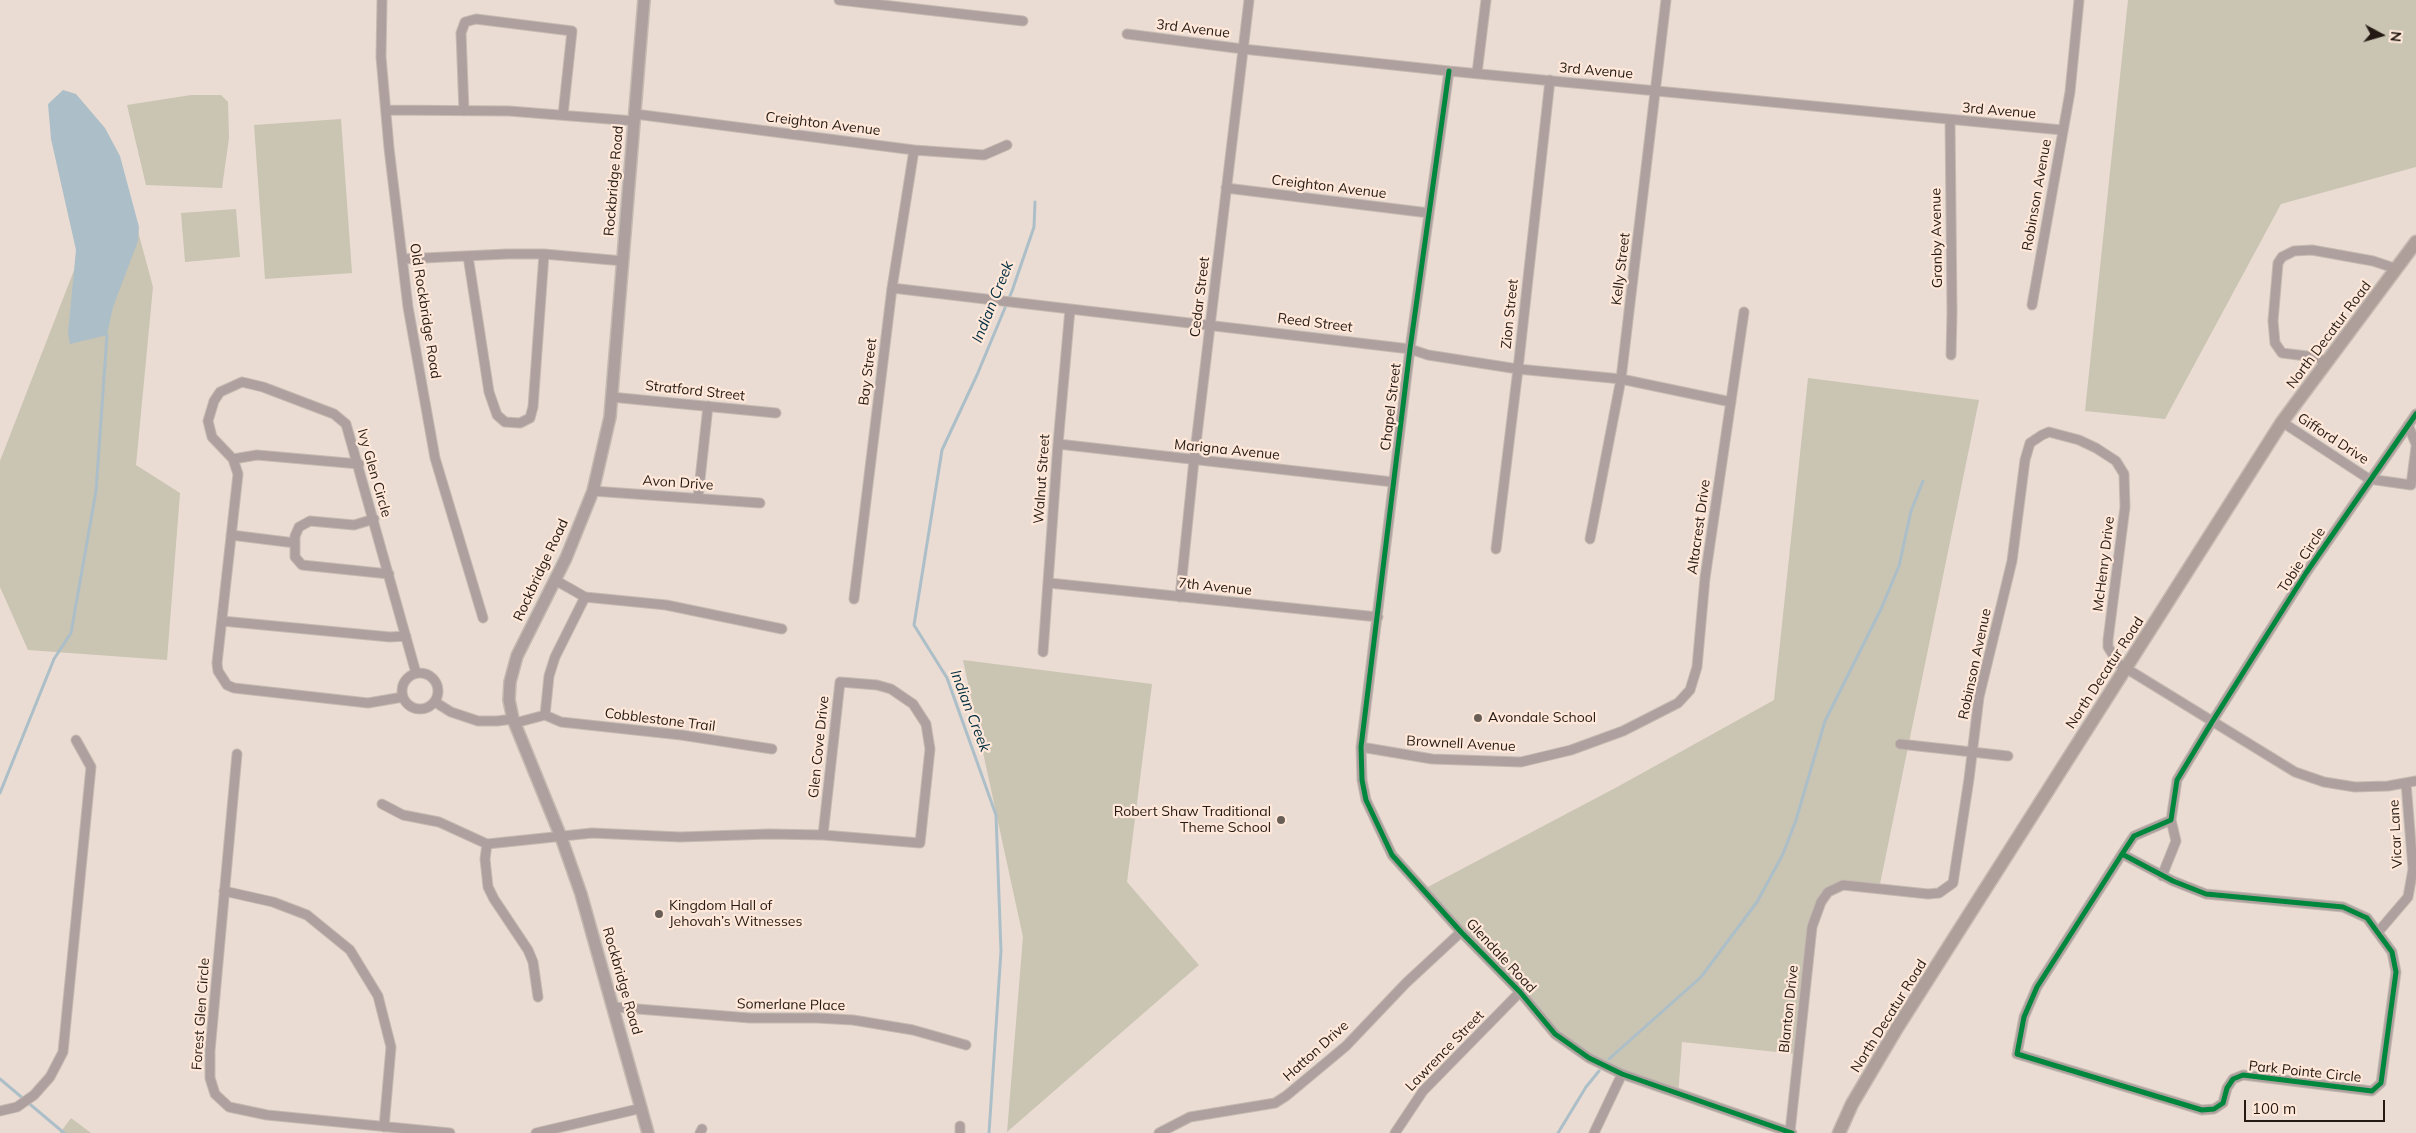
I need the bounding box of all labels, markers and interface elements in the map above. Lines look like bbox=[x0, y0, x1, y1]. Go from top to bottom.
north arrow bbox=[2356, 10, 2406, 60]
street label: 3rd Avenue bbox=[1155, 16, 1231, 42]
text: N bbox=[2386, 30, 2405, 43]
street label: 3rd Avenue bbox=[1558, 59, 1634, 83]
street label: 3rd Avenue bbox=[1961, 99, 2037, 123]
street label: Creighton Avenue bbox=[765, 109, 881, 139]
street label: Rockbridge Road bbox=[601, 125, 627, 237]
street label: Robinson Avenue bbox=[2019, 138, 2055, 252]
street label: Creighton Avenue bbox=[1271, 172, 1387, 202]
street label: Granby Avenue bbox=[1928, 188, 1946, 288]
street label: Kelly Street bbox=[1608, 232, 1634, 306]
street label: Old Rockbridge Road bbox=[406, 242, 444, 380]
street label: Cedar Street bbox=[1187, 256, 1213, 338]
water label: Indian Creek bbox=[968, 258, 1018, 346]
street label: Zion Street bbox=[1498, 278, 1522, 350]
street label: North Decatur Road bbox=[2283, 278, 2375, 392]
street label: Reed Street bbox=[1276, 310, 1354, 336]
street label: Bay Street bbox=[856, 337, 880, 407]
street label: Chapel Street bbox=[1377, 362, 1405, 452]
street label: Stratford Street bbox=[644, 377, 746, 405]
street label: Gifford Drive bbox=[2294, 410, 2372, 468]
street label: Ivy Glen Circle bbox=[353, 427, 395, 519]
street label: Walnut Street bbox=[1030, 433, 1054, 525]
street label: Marigna Avenue bbox=[1173, 436, 1281, 464]
street label: Avon Drive bbox=[642, 472, 714, 494]
street label: Altacrest Drive bbox=[1684, 478, 1714, 576]
street label: McHenry Drive bbox=[2090, 515, 2118, 613]
street label: Rockbridge Road bbox=[510, 516, 572, 624]
street label: Tobie Circle bbox=[2275, 524, 2329, 596]
street label: 7th Avenue bbox=[1177, 575, 1253, 599]
street label: Robinson Avenue bbox=[1955, 607, 1995, 721]
street label: North Decatur Road bbox=[2063, 614, 2147, 732]
water label: Indian Creek bbox=[946, 667, 994, 755]
street label: Glen Cove Drive bbox=[805, 695, 833, 799]
street label: Cobblestone Trail bbox=[604, 705, 716, 735]
place label: Avondale School bbox=[1488, 710, 1596, 726]
marker: Avondale School bbox=[1472, 712, 1484, 724]
street label: Brownell Avenue bbox=[1406, 733, 1516, 755]
street label: Vicar Lane bbox=[2386, 799, 2406, 869]
place label: Robert Shaw Traditional Theme School bbox=[1114, 804, 1271, 836]
marker: Robert Shaw Traditional Theme School bbox=[1275, 814, 1287, 826]
place label: Kingdom Hall of Jehovah’s Witnesses bbox=[669, 898, 802, 930]
marker: Kingdom Hall of Jehovah’s Witnesses bbox=[653, 908, 665, 920]
street label: Glendale Road bbox=[1462, 915, 1540, 997]
street label: Rockbridge Road bbox=[599, 925, 645, 1037]
street label: North Decatur Road bbox=[1847, 956, 1931, 1076]
street label: Forest Glen Circle bbox=[189, 957, 213, 1071]
street label: Blanton Drive bbox=[1776, 964, 1802, 1054]
street label: Somerlane Place bbox=[737, 996, 845, 1014]
street label: Lawrence Street bbox=[1402, 1007, 1488, 1095]
street label: Hatton Drive bbox=[1280, 1017, 1352, 1085]
street label: Park Pointe Circle bbox=[2248, 1058, 2362, 1086]
scale bar bbox=[2246, 1090, 2387, 1122]
text: 100 m bbox=[2252, 1099, 2296, 1118]

